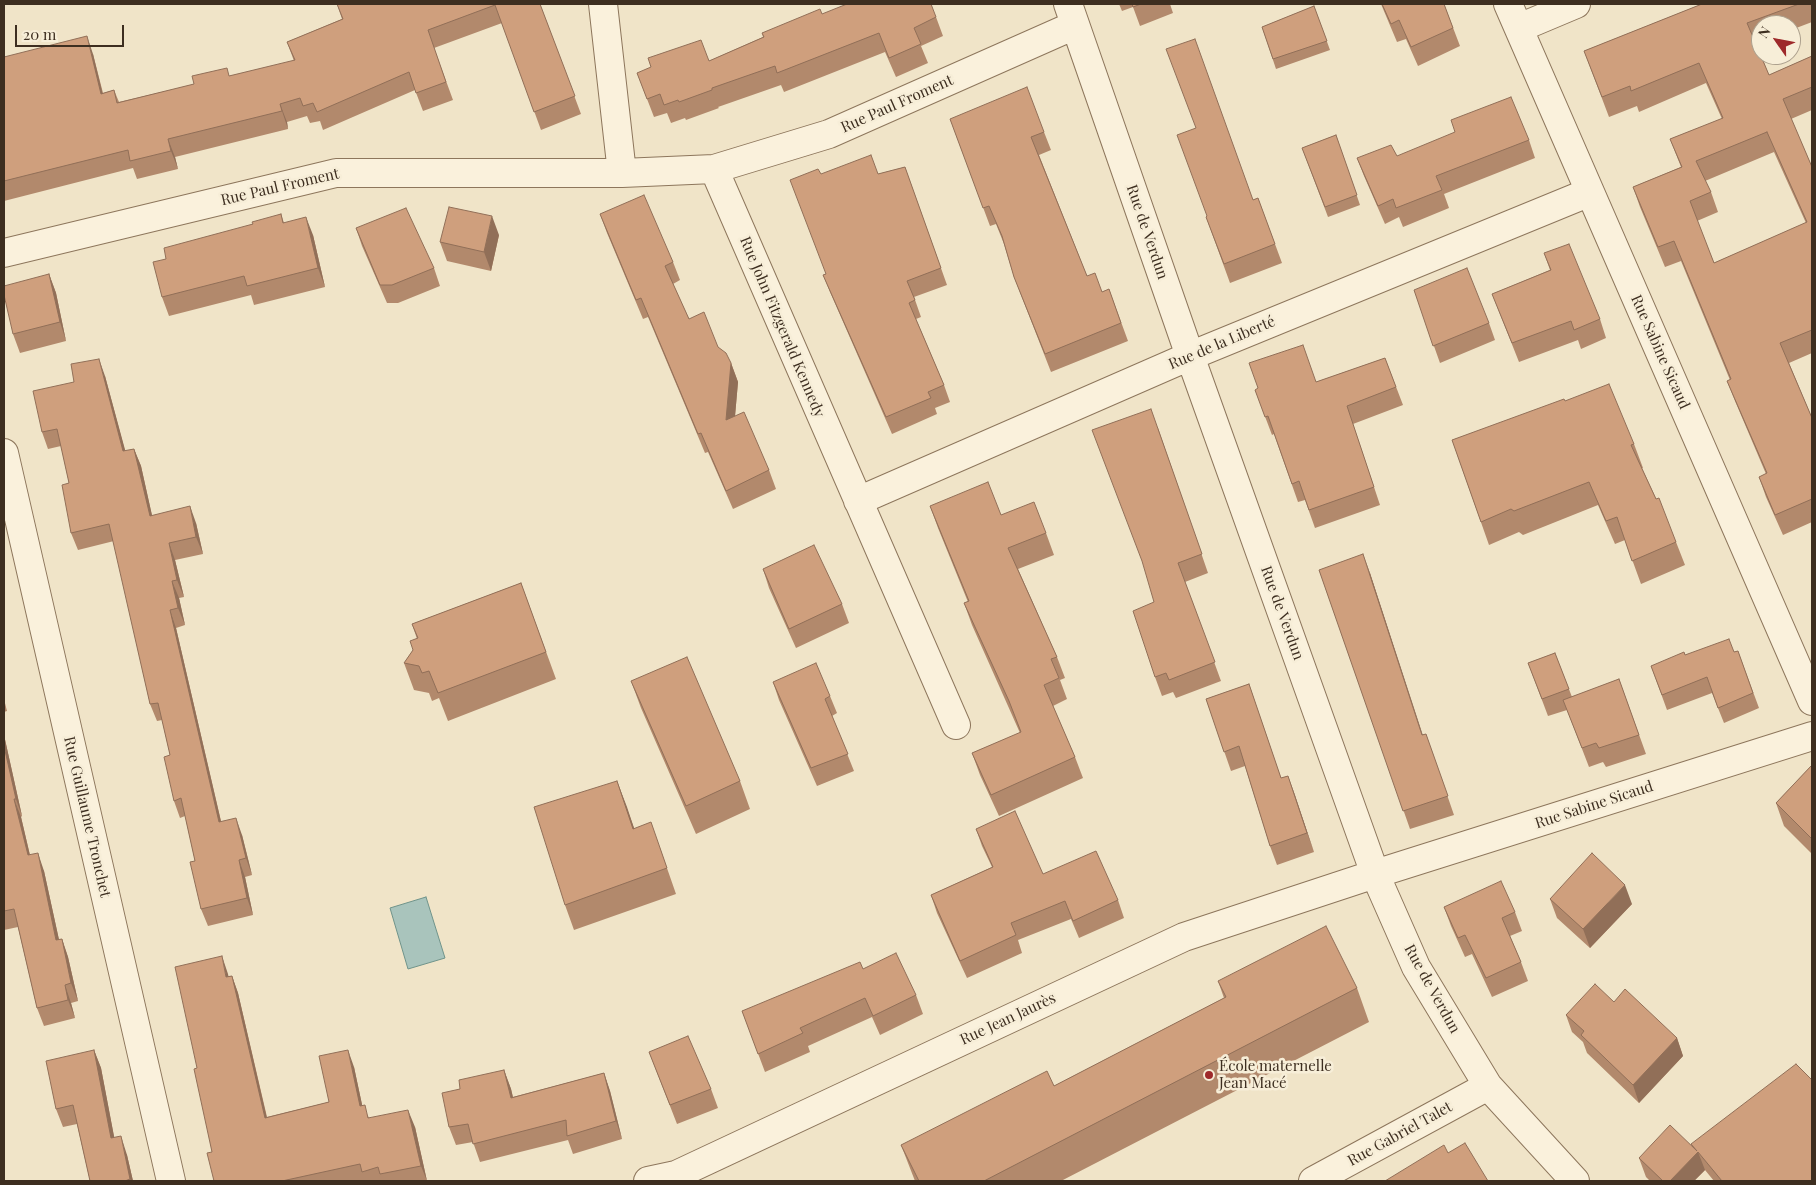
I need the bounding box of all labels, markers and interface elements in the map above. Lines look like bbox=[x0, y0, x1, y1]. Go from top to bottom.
scale bar bbox=[18, 15, 126, 47]
north arrow bbox=[1751, 15, 1801, 65]
text: N bbox=[1753, 23, 1775, 42]
text: 20 m bbox=[23, 24, 56, 44]
street label: Rue Paul Froment bbox=[838, 71, 956, 137]
street label: Rue Paul Froment bbox=[219, 165, 341, 209]
street label: Rue de Verdun bbox=[1122, 182, 1172, 282]
street label: Rue John Fitzgerald Kennedy bbox=[736, 234, 828, 420]
street label: Rue Sabine Sicaud bbox=[1627, 292, 1693, 412]
street label: Rue de la Liberté bbox=[1166, 312, 1278, 374]
street label: Rue de Verdun bbox=[1257, 564, 1307, 662]
street label: Rue Guillaume Tronchet bbox=[60, 735, 114, 899]
street label: Rue Sabine Sicaud bbox=[1533, 777, 1655, 833]
street label: Rue de Verdun bbox=[1400, 941, 1464, 1037]
street label: Rue Jean Jaurès bbox=[957, 989, 1059, 1049]
place label: École maternelle Jean Macé bbox=[1219, 1057, 1332, 1092]
marker: École maternelle Jean Macé bbox=[1203, 1069, 1215, 1081]
street label: Rue Gabriel Talet bbox=[1345, 1098, 1455, 1170]

